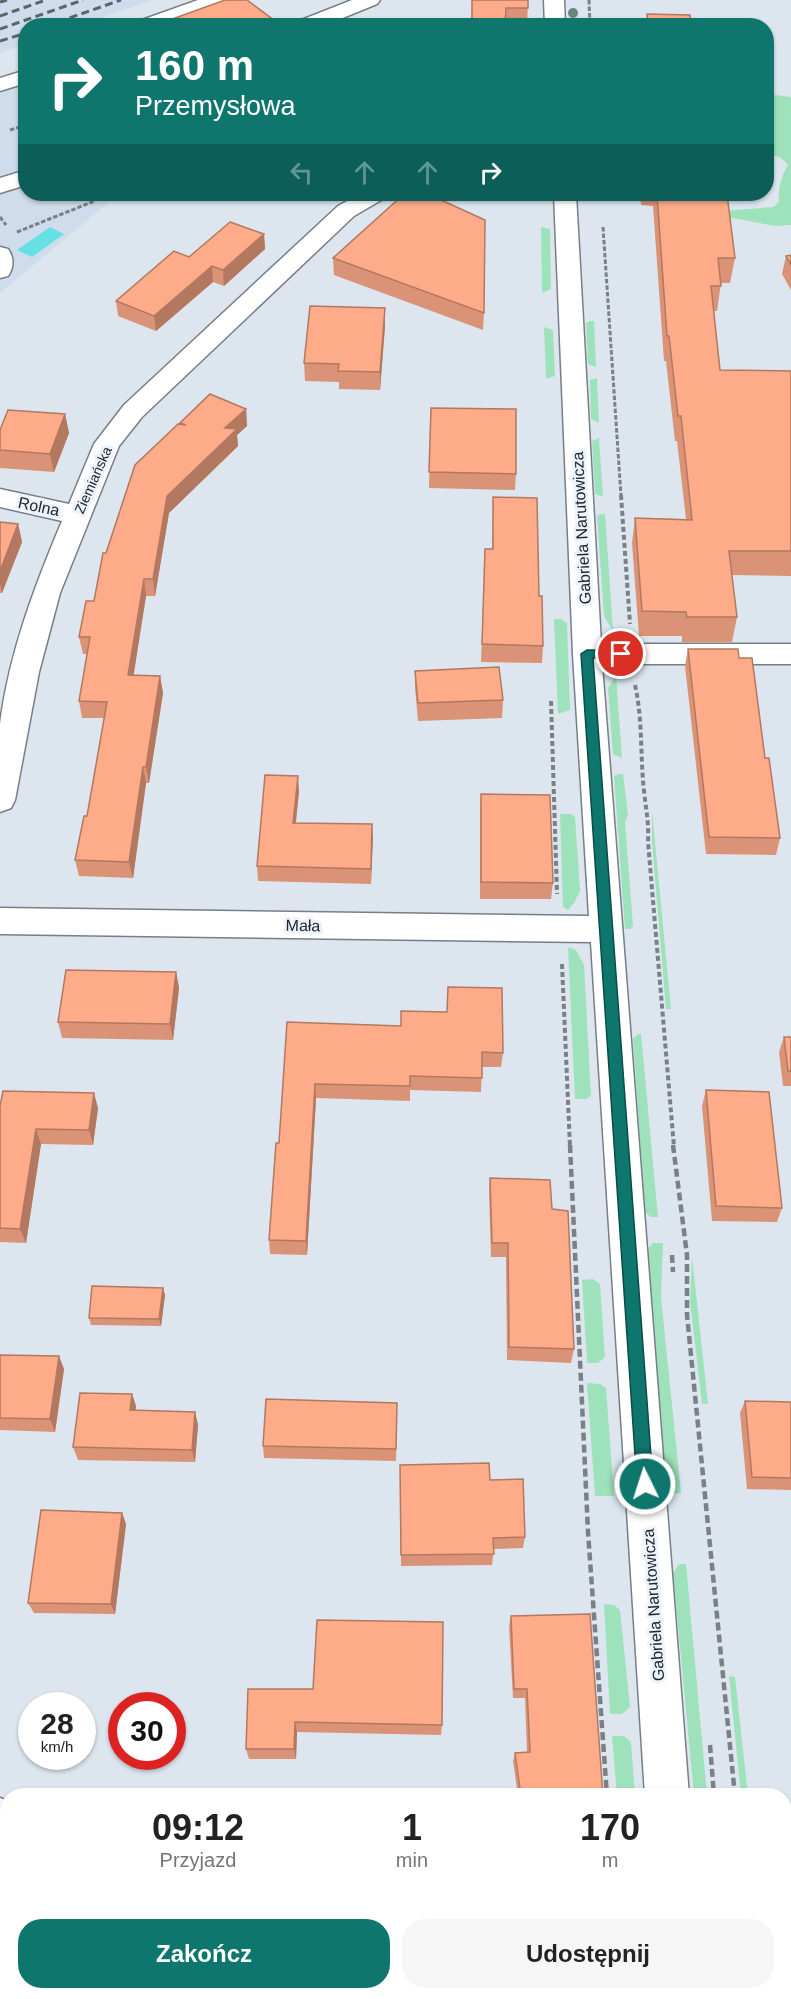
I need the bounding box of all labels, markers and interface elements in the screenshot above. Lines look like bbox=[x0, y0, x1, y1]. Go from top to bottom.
icon: right bbox=[36, 42, 114, 120]
text: 160 m bbox=[135, 42, 254, 89]
text: Przemysłowa bbox=[135, 91, 296, 121]
icon: left bbox=[285, 156, 318, 189]
icon: ahead bbox=[348, 156, 381, 189]
icon: ahead bbox=[411, 156, 444, 189]
icon: right bbox=[474, 156, 507, 189]
street label: Ziemiańska bbox=[71, 444, 115, 516]
street label: Gabriela Narutowicza bbox=[569, 451, 594, 605]
street label: Rolna bbox=[17, 494, 61, 519]
pin bbox=[595, 628, 646, 679]
icon: arrive bbox=[604, 637, 637, 670]
street label: Mała bbox=[286, 917, 321, 934]
position arrow bbox=[613, 1452, 677, 1516]
street label: Gabriela Narutowicza bbox=[640, 1528, 667, 1682]
speed limit sign: 30 bbox=[108, 1692, 186, 1770]
text: 28 bbox=[40, 1707, 74, 1740]
text: km/h bbox=[41, 1738, 73, 1755]
text: 09:12 bbox=[152, 1807, 244, 1848]
text: 1 bbox=[402, 1807, 422, 1848]
text: 170 bbox=[580, 1807, 640, 1848]
text: Przyjazd bbox=[160, 1849, 236, 1871]
text: min bbox=[396, 1849, 428, 1871]
text: m bbox=[602, 1849, 618, 1871]
button: Zakończ bbox=[18, 1919, 390, 1988]
button: Udostępnij bbox=[402, 1919, 774, 1988]

